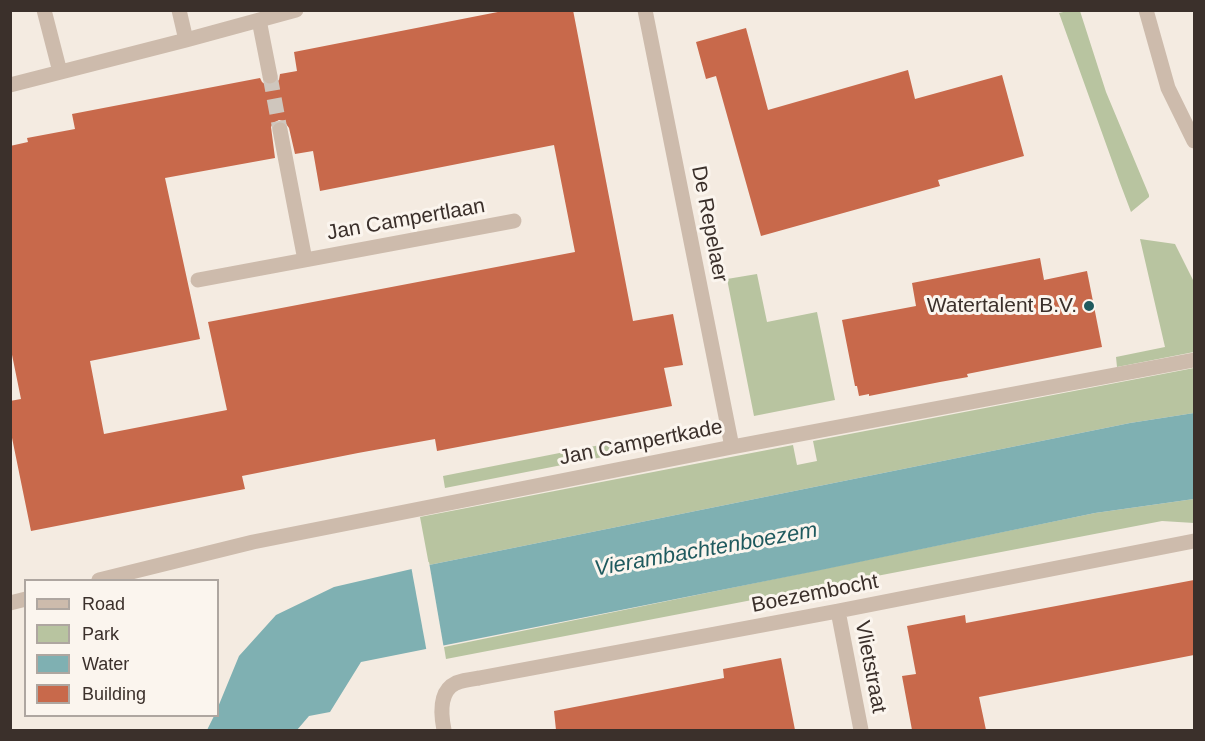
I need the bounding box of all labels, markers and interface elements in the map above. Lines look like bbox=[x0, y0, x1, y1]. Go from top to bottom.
street label: De Repelaer bbox=[685, 164, 733, 284]
street label: Jan Campertlaan bbox=[325, 194, 487, 246]
place label: Watertalent B.V. bbox=[927, 293, 1077, 319]
marker: Watertalent B.V. bbox=[1082, 299, 1096, 313]
street label: Jan Campertkade bbox=[557, 415, 725, 471]
water label: Vierambachtenboezem bbox=[593, 517, 819, 583]
street label: Boezembocht bbox=[750, 569, 880, 619]
legend bbox=[24, 579, 219, 717]
text: Road bbox=[82, 594, 125, 614]
street label: Vlietstraat bbox=[849, 619, 891, 715]
text: Park bbox=[82, 624, 119, 644]
text: Water bbox=[82, 654, 129, 674]
text: Building bbox=[82, 684, 146, 704]

